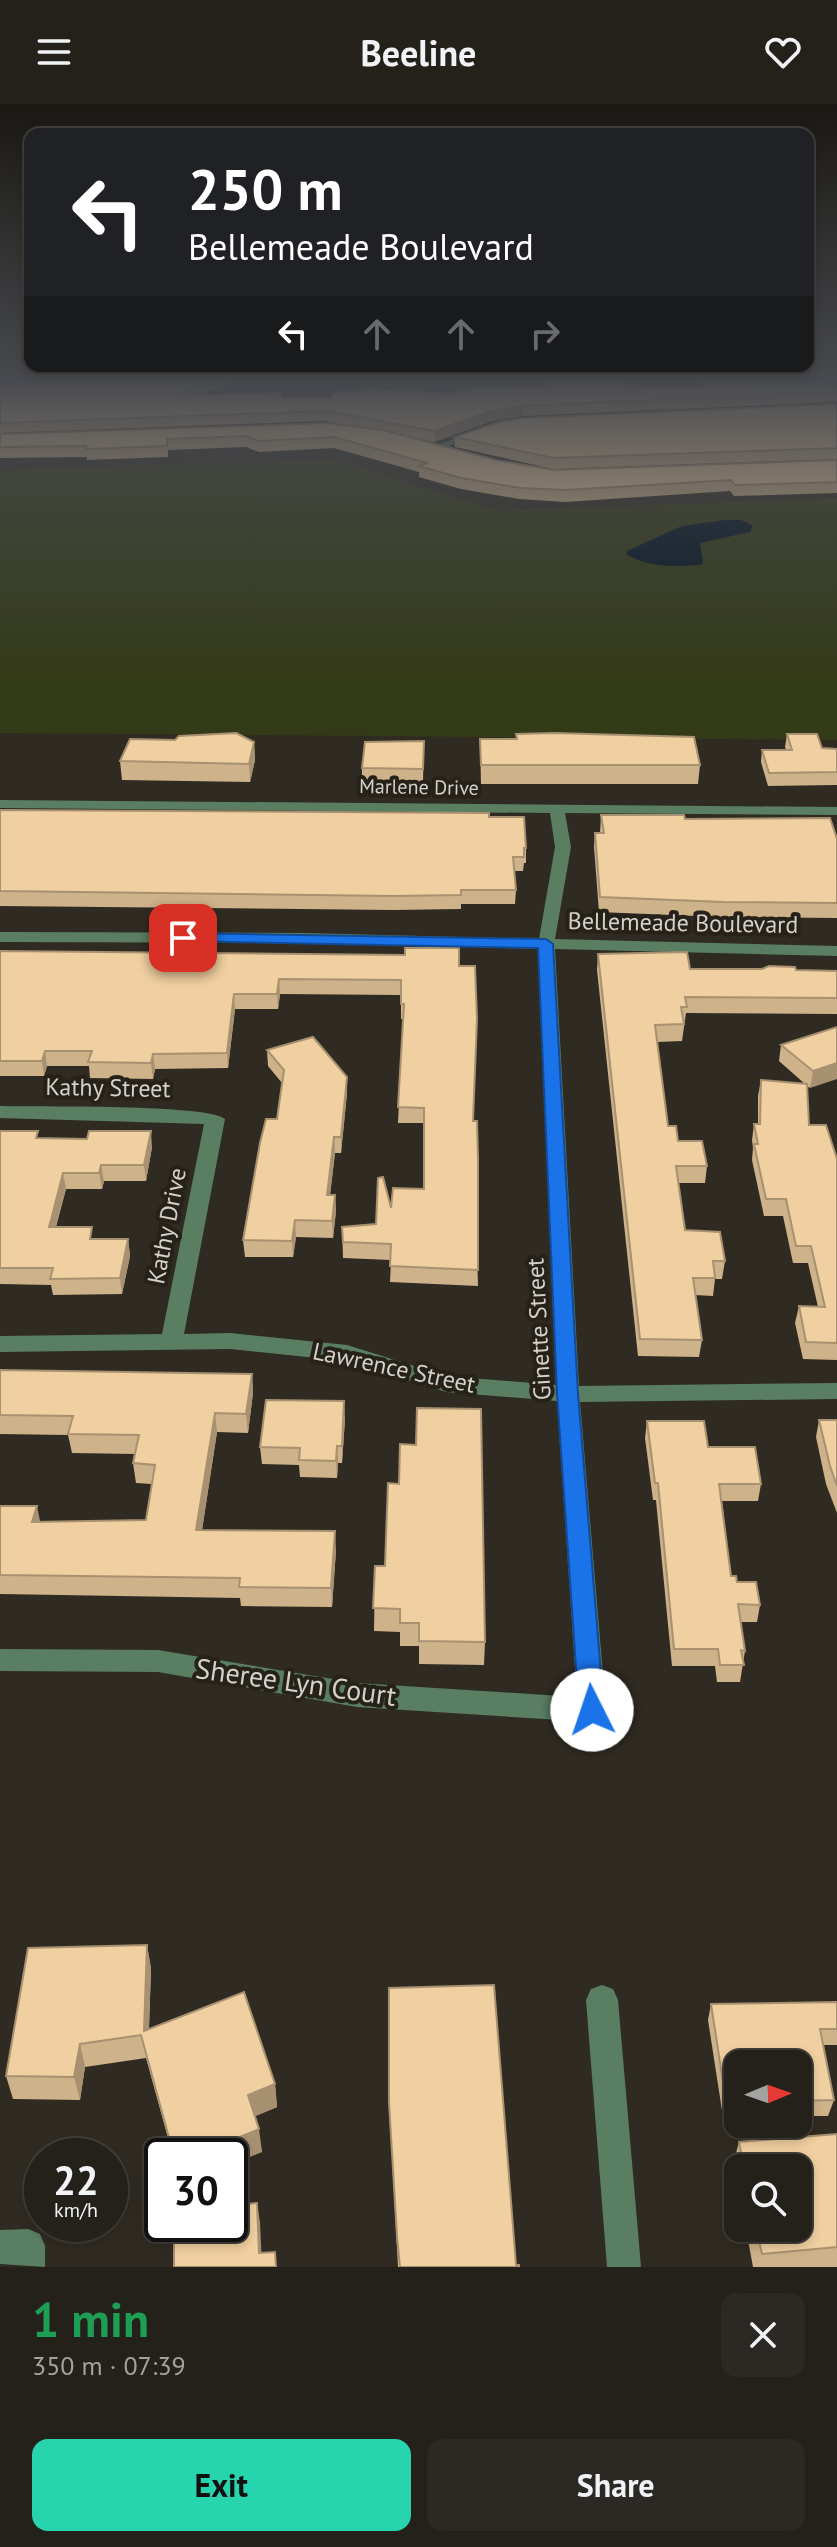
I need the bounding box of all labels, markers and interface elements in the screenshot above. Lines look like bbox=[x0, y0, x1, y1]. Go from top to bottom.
text: Beeline bbox=[361, 29, 476, 76]
icon: menu bbox=[32, 30, 76, 74]
icon: heart bbox=[761, 30, 805, 74]
text: 250 m bbox=[188, 153, 343, 225]
icon: left bbox=[56, 160, 160, 264]
text: Bellemeade Boulevard bbox=[188, 223, 534, 270]
icon: left bbox=[271, 312, 315, 356]
icon: ahead bbox=[355, 312, 399, 356]
icon: ahead bbox=[439, 312, 483, 356]
icon: right bbox=[523, 312, 567, 356]
street label: Marlene Drive bbox=[359, 773, 479, 801]
pin bbox=[149, 904, 217, 972]
street label: Bellemeade Boulevard bbox=[567, 905, 799, 940]
icon: arrive bbox=[161, 916, 205, 960]
street label: Kathy Street bbox=[45, 1071, 171, 1104]
street label: Kathy Drive bbox=[140, 1165, 193, 1287]
street label: Ginette Street bbox=[519, 1257, 558, 1401]
street label: Lawrence Street bbox=[310, 1335, 478, 1400]
street label: Sheree Lyn Court bbox=[193, 1649, 399, 1714]
position arrow bbox=[550, 1668, 634, 1752]
north arrow bbox=[724, 2050, 812, 2138]
map controls bbox=[724, 2050, 812, 2242]
speed limit sign: 30 bbox=[144, 2138, 248, 2242]
text: 22 bbox=[53, 2154, 99, 2206]
button: search bbox=[724, 2154, 812, 2242]
text: km/h bbox=[54, 2197, 98, 2223]
text: 1 min bbox=[32, 2288, 149, 2350]
button: close bbox=[721, 2293, 805, 2377]
text: 350 m · 07:39 bbox=[32, 2349, 186, 2382]
button: Exit bbox=[32, 2439, 411, 2531]
button: Share bbox=[427, 2439, 805, 2531]

